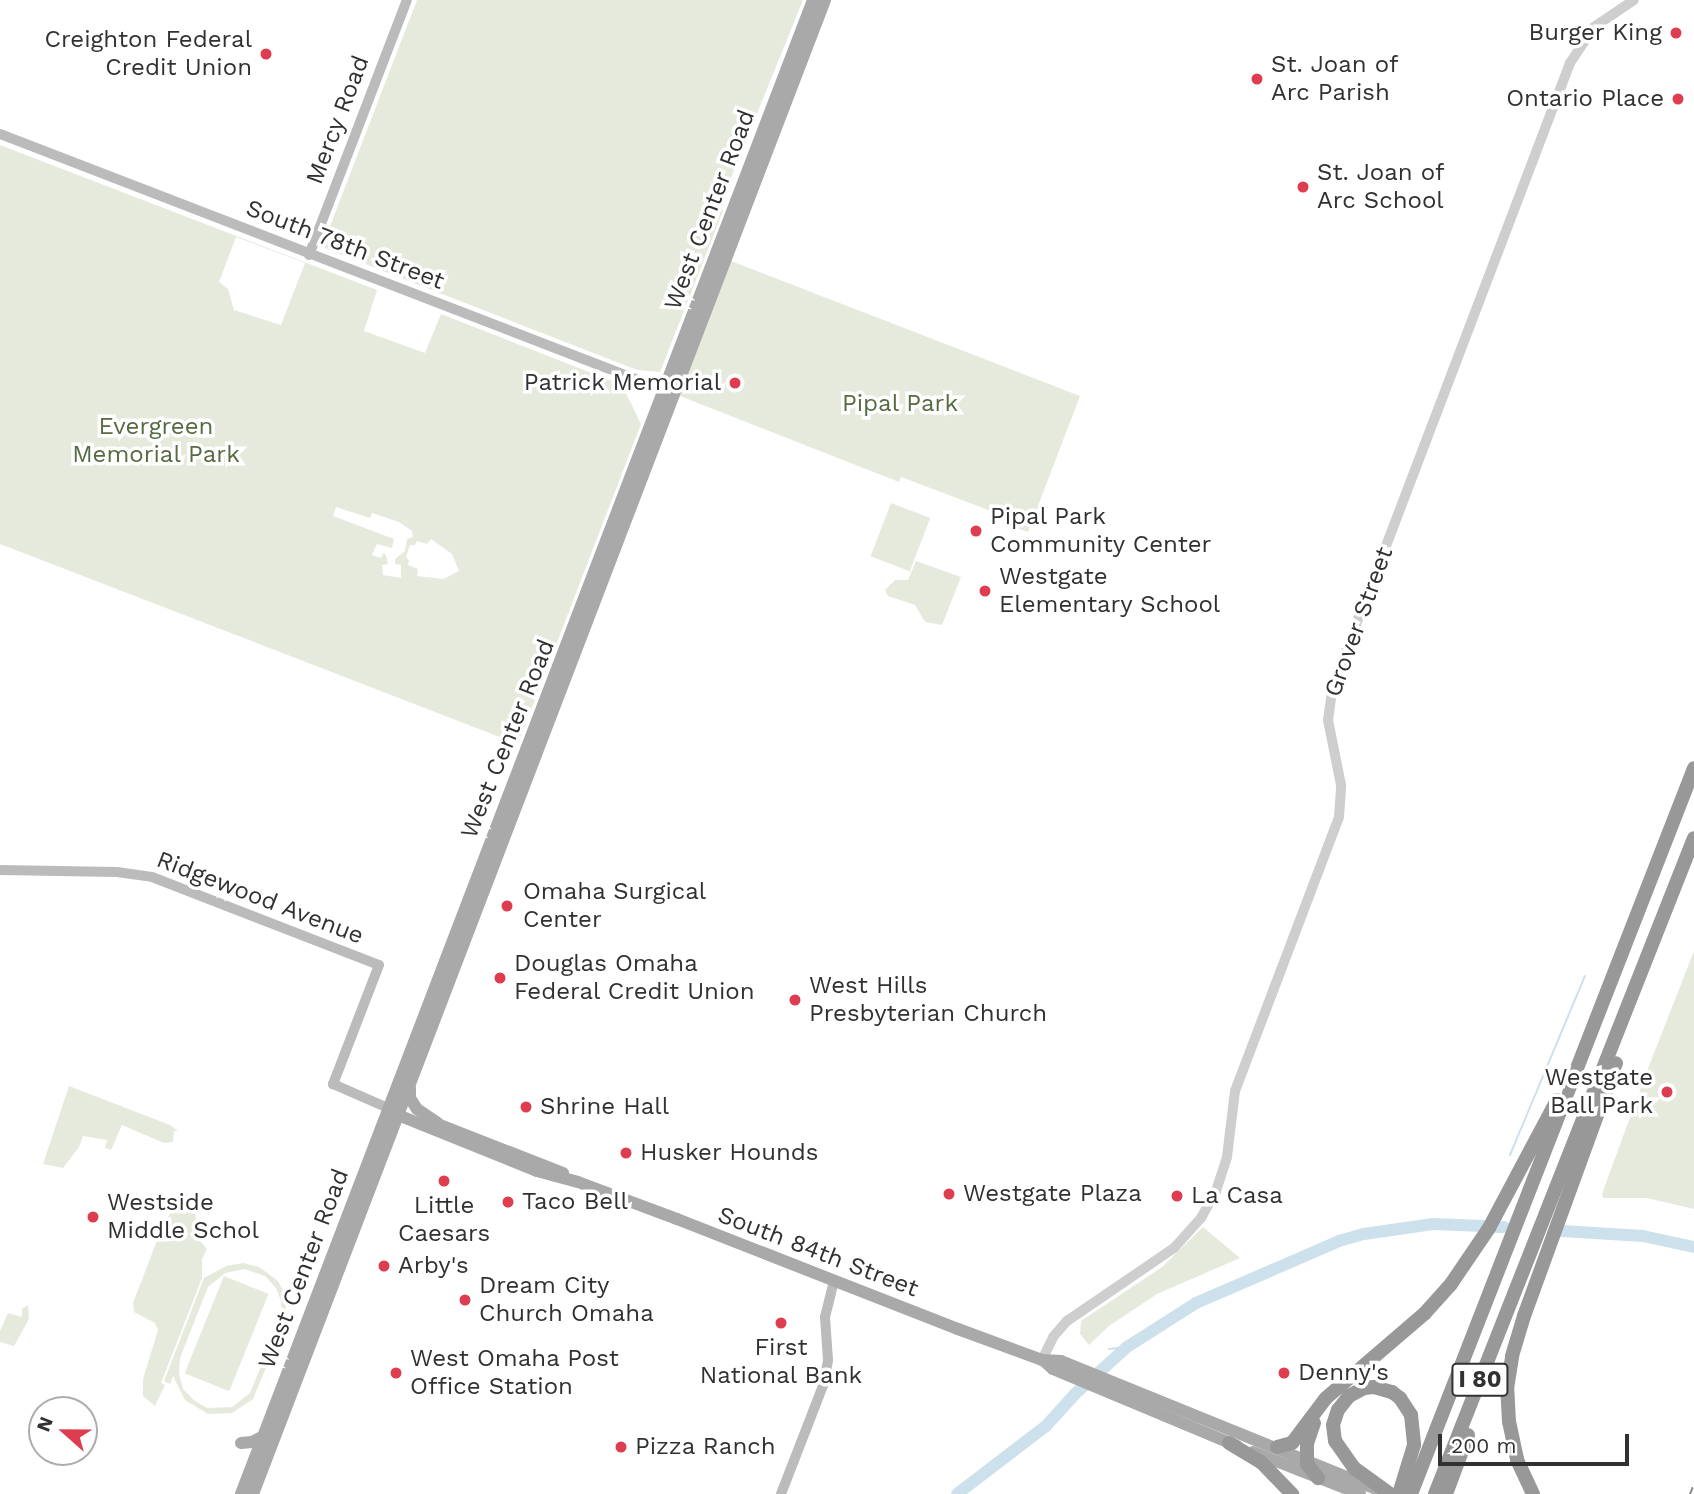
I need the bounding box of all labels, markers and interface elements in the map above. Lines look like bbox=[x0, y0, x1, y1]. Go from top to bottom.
place label: Burger King bbox=[1528, 19, 1662, 47]
marker: Burger King bbox=[1668, 25, 1684, 41]
place label: Creighton Federal Credit Union bbox=[44, 26, 252, 82]
marker: Creighton Federal Credit Union bbox=[258, 46, 274, 62]
street label: Mercy Road bbox=[300, 51, 376, 189]
place label: St. Joan of Arc Parish bbox=[1271, 51, 1399, 107]
marker: St. Joan of Arc Parish bbox=[1249, 71, 1265, 87]
place label: Ontario Place bbox=[1506, 85, 1664, 113]
marker: Ontario Place bbox=[1670, 91, 1686, 107]
street label: West Center Road bbox=[658, 106, 762, 314]
place label: St. Joan of Arc School bbox=[1317, 159, 1445, 215]
marker: St. Joan of Arc School bbox=[1295, 179, 1311, 195]
street label: South 78th Street bbox=[241, 194, 449, 296]
place label: Patrick Memorial bbox=[523, 369, 721, 397]
marker: Patrick Memorial bbox=[727, 375, 743, 391]
park label: Pipal Park bbox=[842, 390, 958, 418]
park label: Evergreen Memorial Park bbox=[72, 413, 240, 469]
place label: Pipal Park Community Center bbox=[990, 503, 1212, 559]
marker: Pipal Park Community Center bbox=[968, 523, 984, 539]
street label: Grover Street bbox=[1318, 543, 1400, 701]
place label: Westgate Elementary School bbox=[999, 563, 1221, 619]
marker: Westgate Elementary School bbox=[977, 583, 993, 599]
street label: West Center Road bbox=[455, 635, 561, 843]
street label: Ridgewood Avenue bbox=[152, 845, 368, 951]
place label: Omaha Surgical Center bbox=[523, 878, 707, 934]
marker: Omaha Surgical Center bbox=[497, 896, 517, 916]
place label: Douglas Omaha Federal Credit Union bbox=[514, 950, 755, 1006]
marker: Douglas Omaha Federal Credit Union bbox=[492, 970, 508, 986]
place label: West Hills Presbyterian Church bbox=[809, 972, 1047, 1028]
marker: West Hills Presbyterian Church bbox=[787, 992, 803, 1008]
place label: Westgate Ball Park bbox=[1544, 1064, 1653, 1120]
marker: Westgate Ball Park bbox=[1659, 1084, 1675, 1100]
place label: Shrine Hall bbox=[540, 1093, 669, 1121]
marker: Shrine Hall bbox=[518, 1099, 534, 1115]
place label: Husker Hounds bbox=[640, 1139, 819, 1167]
marker: Husker Hounds bbox=[618, 1145, 634, 1161]
street label: West Center Road bbox=[252, 1165, 356, 1373]
marker: Little Caesars bbox=[436, 1173, 452, 1189]
place label: Westgate Plaza bbox=[963, 1180, 1142, 1208]
place label: La Casa bbox=[1191, 1182, 1283, 1210]
marker: Westgate Plaza bbox=[941, 1186, 957, 1202]
place label: Taco Bell bbox=[522, 1188, 628, 1216]
marker: La Casa bbox=[1169, 1188, 1185, 1204]
place label: Westside Middle Schol bbox=[107, 1189, 259, 1245]
place label: Little Caesars bbox=[398, 1192, 490, 1248]
marker: Taco Bell bbox=[500, 1194, 516, 1210]
street label: South 84th Street bbox=[714, 1200, 922, 1304]
marker: Westside Middle Schol bbox=[85, 1209, 101, 1225]
place label: Arby's bbox=[398, 1252, 469, 1280]
marker: Arby's bbox=[376, 1258, 392, 1274]
place label: Dream City Church Omaha bbox=[479, 1272, 654, 1328]
marker: Dream City Church Omaha bbox=[457, 1292, 473, 1308]
marker: First National Bank bbox=[773, 1315, 789, 1331]
place label: First National Bank bbox=[699, 1334, 863, 1390]
place label: West Omaha Post Office Station bbox=[410, 1345, 619, 1401]
place label: Denny's bbox=[1298, 1359, 1389, 1387]
road number: I 80 bbox=[1450, 1360, 1510, 1400]
marker: West Omaha Post Office Station bbox=[388, 1365, 404, 1381]
marker: Denny's bbox=[1276, 1365, 1292, 1381]
north arrow bbox=[28, 1396, 98, 1466]
text: N bbox=[32, 1413, 58, 1435]
scale bar bbox=[1442, 1420, 1633, 1464]
place label: Pizza Ranch bbox=[635, 1433, 776, 1461]
text: 200 m bbox=[1451, 1433, 1517, 1458]
marker: Pizza Ranch bbox=[613, 1439, 629, 1455]

